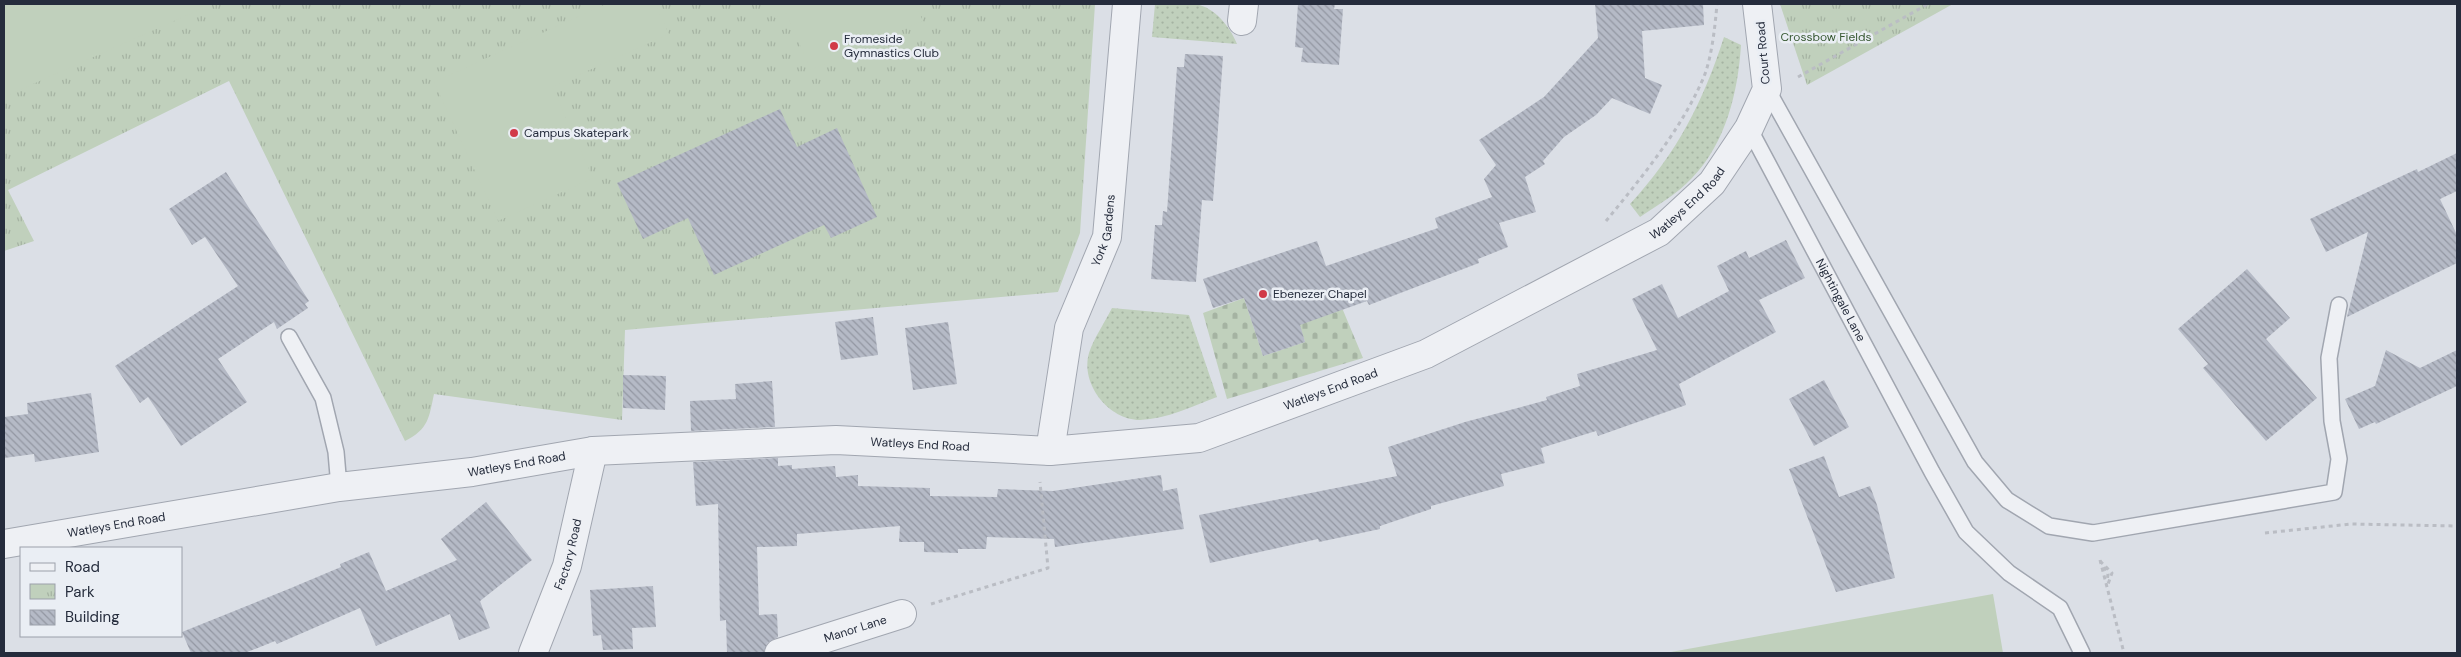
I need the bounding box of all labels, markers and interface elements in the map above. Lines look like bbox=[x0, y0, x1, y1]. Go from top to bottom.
street label: Court Road bbox=[1752, 21, 1774, 85]
park label: Crossbow Fields bbox=[1780, 29, 1872, 45]
place label: Fromeside Gymnastics Club bbox=[844, 31, 939, 61]
marker: Fromeside Gymnastics Club bbox=[828, 40, 840, 52]
place label: Campus Skatepark bbox=[524, 125, 629, 141]
marker: Campus Skatepark bbox=[508, 127, 520, 139]
street label: Watleys End Road bbox=[1647, 164, 1729, 243]
street label: York Gardens bbox=[1088, 194, 1119, 269]
street label: Nightingale Lane bbox=[1812, 256, 1869, 345]
place label: Ebenezer Chapel bbox=[1273, 286, 1367, 302]
marker: Ebenezer Chapel bbox=[1257, 288, 1269, 300]
street label: Watleys End Road bbox=[1281, 365, 1380, 414]
street label: Watleys End Road bbox=[870, 434, 970, 455]
street label: Watleys End Road bbox=[466, 448, 567, 481]
street label: Watleys End Road bbox=[66, 509, 167, 541]
street label: Factory Road bbox=[550, 517, 585, 592]
legend bbox=[20, 547, 182, 637]
text: Road bbox=[65, 557, 100, 577]
text: Park bbox=[65, 582, 95, 602]
text: Building bbox=[65, 607, 120, 627]
street label: Manor Lane bbox=[822, 611, 889, 646]

